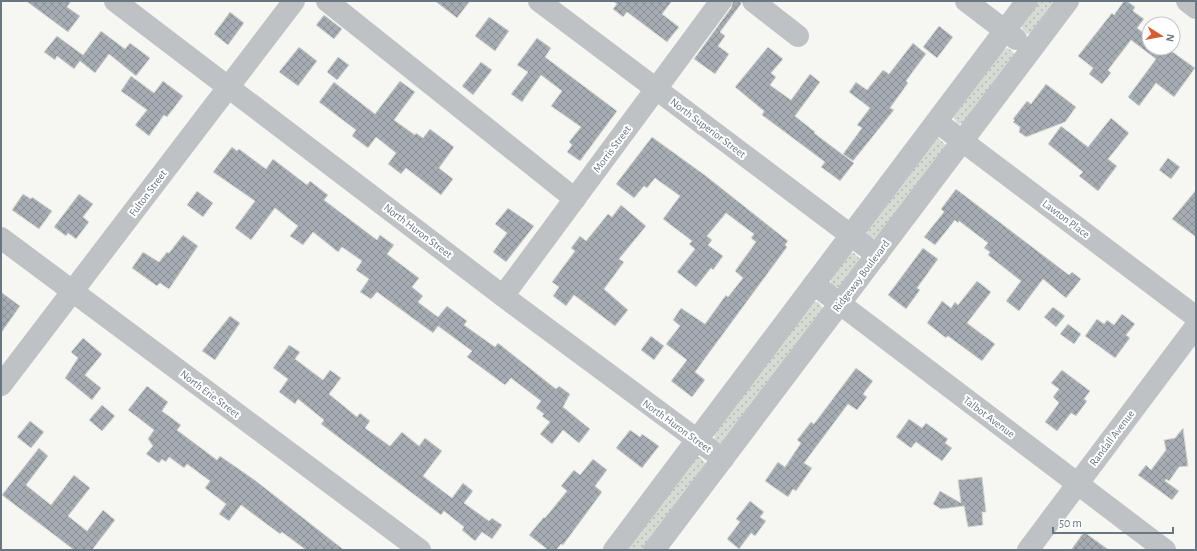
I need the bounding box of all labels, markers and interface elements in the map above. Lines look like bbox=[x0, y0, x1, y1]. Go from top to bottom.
north arrow bbox=[1141, 16, 1181, 56]
text: N bbox=[1164, 33, 1176, 43]
street label: North Superior Street bbox=[668, 96, 748, 160]
street label: Morris Street bbox=[591, 123, 633, 174]
street label: Fulton Street bbox=[127, 167, 169, 218]
street label: Lawton Place bbox=[1040, 198, 1092, 240]
street label: North Huron Street bbox=[382, 202, 455, 260]
street label: Ridgeway Boulevard bbox=[830, 238, 892, 314]
street label: North Erie Street bbox=[178, 368, 242, 420]
street label: Talbot Avenue bbox=[961, 394, 1017, 440]
street label: North Huron Street bbox=[640, 397, 714, 455]
street label: Randall Avenue bbox=[1088, 408, 1136, 468]
scale bar bbox=[1053, 509, 1173, 535]
text: 50 m bbox=[1059, 517, 1082, 529]

